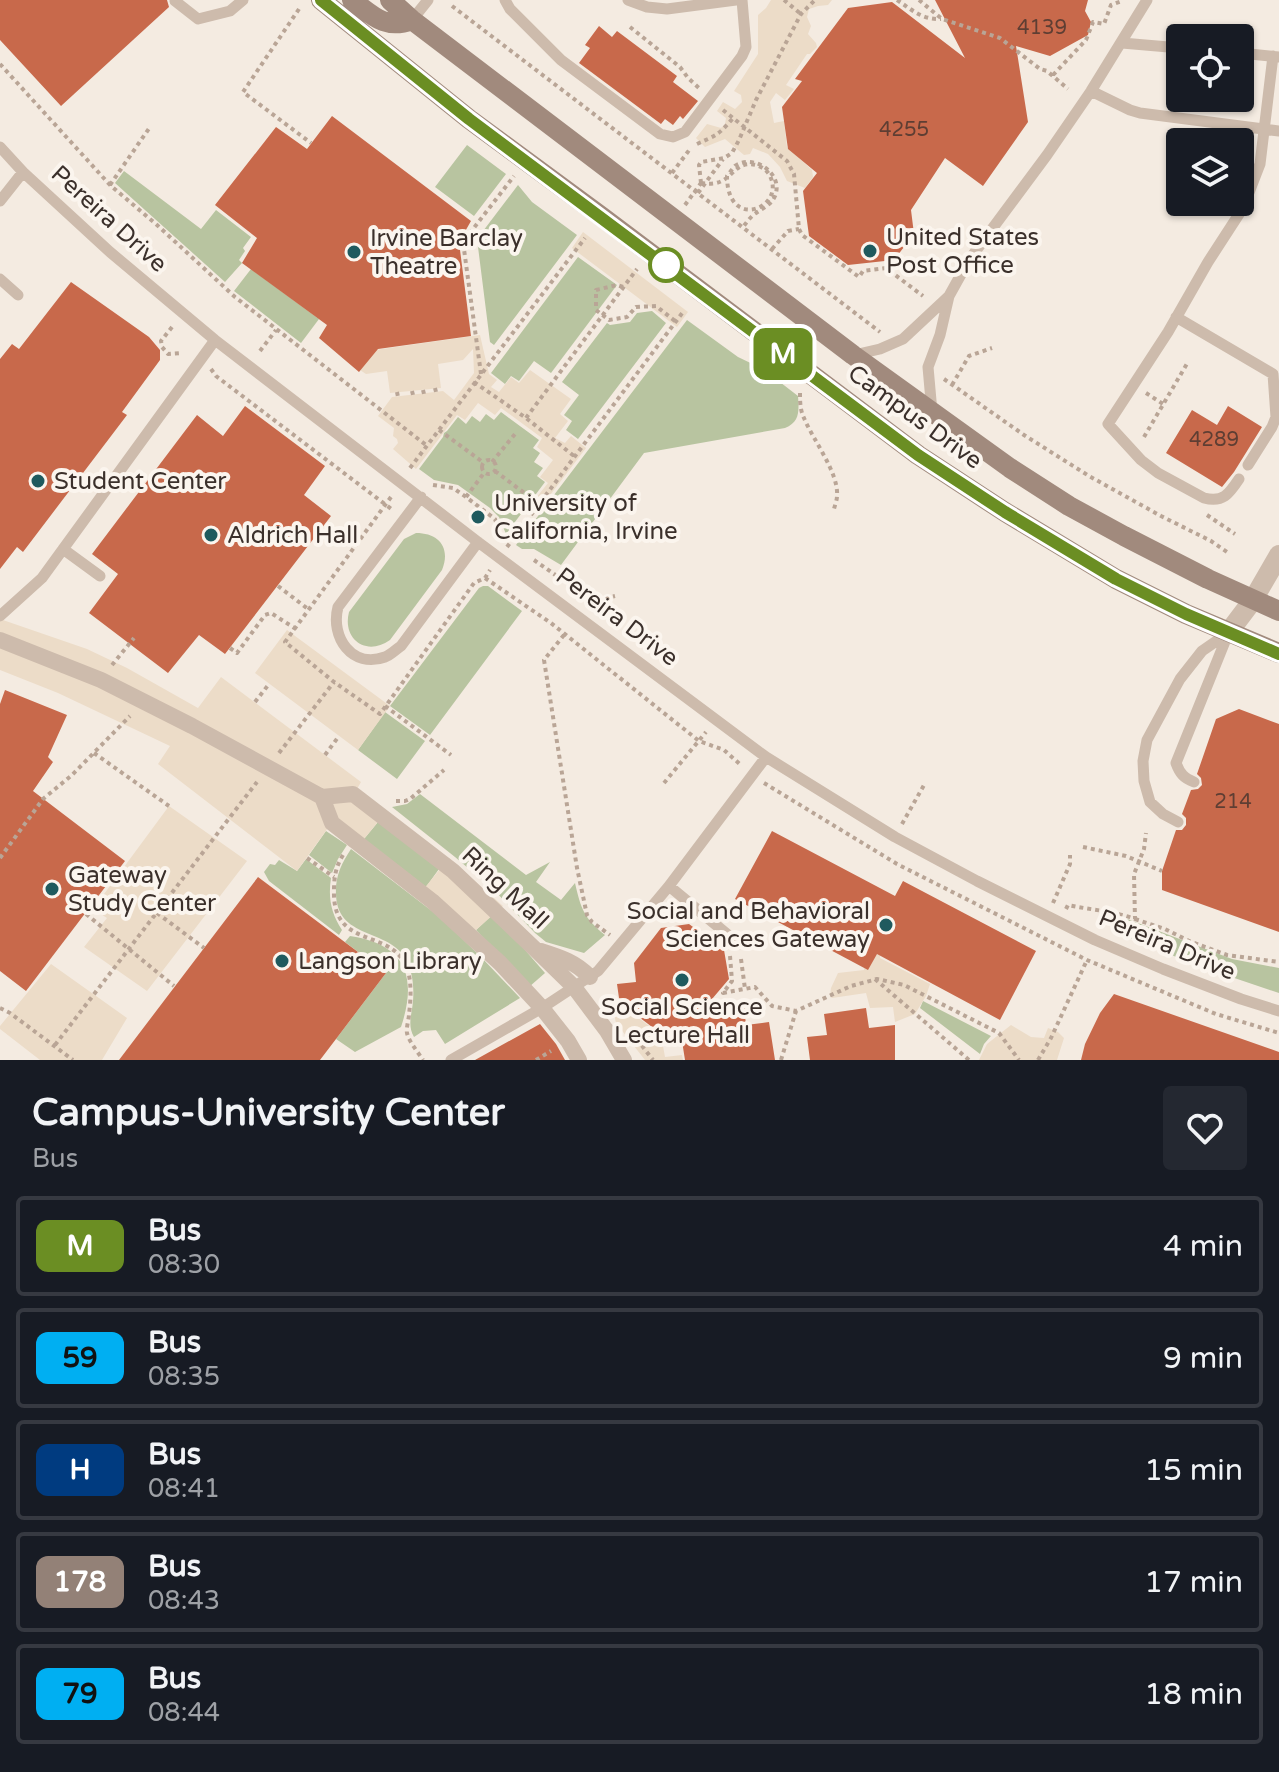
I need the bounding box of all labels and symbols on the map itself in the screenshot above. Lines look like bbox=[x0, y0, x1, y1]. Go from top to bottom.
house number: 4139 bbox=[1017, 16, 1067, 40]
house number: 4255 bbox=[879, 118, 929, 142]
street label: Pereira Drive bbox=[45, 159, 173, 279]
place label: United States Post Office bbox=[886, 223, 1039, 280]
place label: Irvine Barclay Theatre bbox=[370, 224, 523, 281]
marker: United States Post Office bbox=[861, 242, 879, 260]
marker: Irvine Barclay Theatre bbox=[345, 243, 363, 261]
unlabelled marker bbox=[649, 248, 683, 282]
line badge: M bbox=[757, 328, 809, 380]
street label: Campus Drive bbox=[842, 359, 988, 475]
house number: 4289 bbox=[1189, 428, 1239, 452]
place label: Student Center bbox=[54, 467, 227, 496]
marker: Student Center bbox=[29, 472, 47, 490]
place label: University of California, Irvine bbox=[494, 489, 678, 546]
marker: University of California, Irvine bbox=[469, 508, 487, 526]
place label: Aldrich Hall bbox=[227, 521, 358, 550]
marker: Aldrich Hall bbox=[202, 526, 220, 544]
street label: Pereira Drive bbox=[550, 562, 684, 672]
house number: 214 bbox=[1214, 790, 1252, 814]
street label: Ring Mall bbox=[456, 841, 554, 935]
place label: Gateway Study Center bbox=[68, 861, 217, 918]
marker: Gateway Study Center bbox=[43, 880, 61, 898]
place label: Social and Behavioral Sciences Gateway bbox=[627, 897, 870, 954]
street label: Pereira Drive bbox=[1094, 903, 1240, 987]
marker: Social and Behavioral Sciences Gateway bbox=[877, 916, 895, 934]
place label: Langson Library bbox=[298, 947, 482, 976]
marker: Langson Library bbox=[273, 952, 291, 970]
marker: Social Science Lecture Hall bbox=[673, 971, 691, 989]
place label: Social Science Lecture Hall bbox=[601, 993, 763, 1050]

